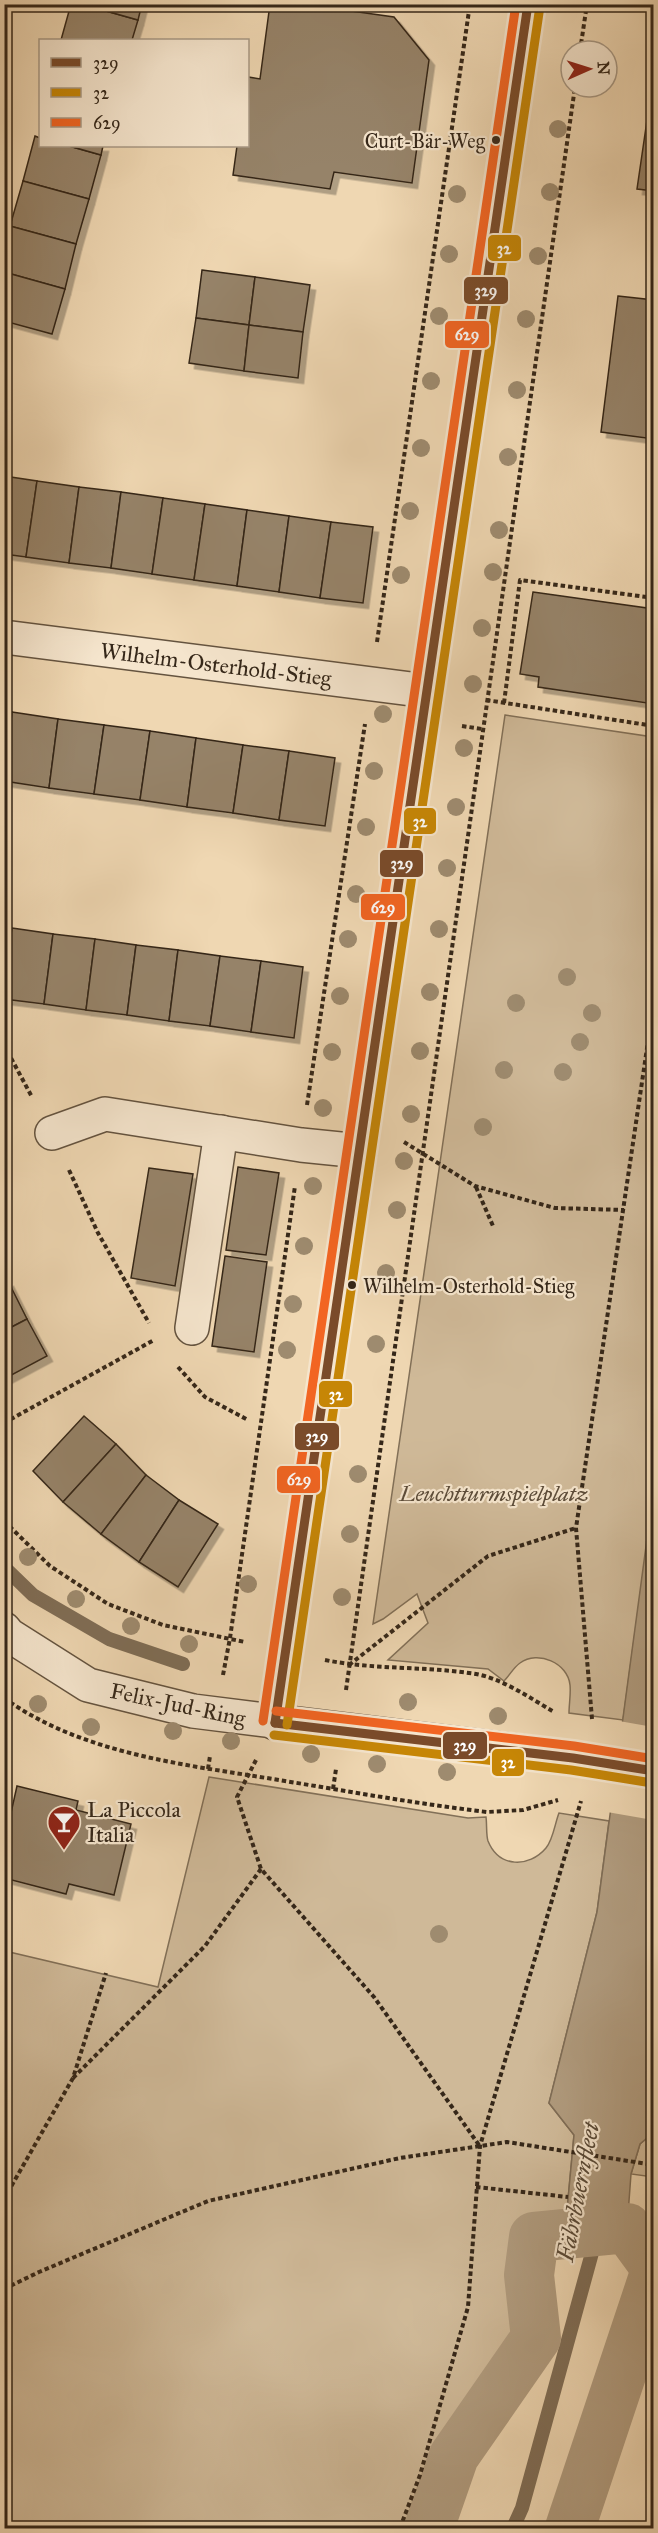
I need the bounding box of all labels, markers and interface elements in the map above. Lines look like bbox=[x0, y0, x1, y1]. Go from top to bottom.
legend bbox=[39, 39, 249, 147]
north arrow bbox=[559, 39, 619, 99]
text: 329 bbox=[93, 52, 119, 74]
text: N bbox=[594, 61, 613, 76]
text: 32 bbox=[93, 82, 109, 104]
text: 629 bbox=[93, 112, 121, 134]
place label: Curt-Bär-Weg bbox=[365, 129, 486, 154]
marker: Curt-Bär-Weg bbox=[490, 134, 502, 146]
line badge: 32 bbox=[487, 234, 522, 262]
text: 32 bbox=[497, 239, 512, 259]
line badge: 329 bbox=[463, 276, 509, 305]
text: 329 bbox=[475, 281, 497, 301]
line badge: 629 bbox=[444, 320, 490, 349]
text: 629 bbox=[455, 325, 479, 345]
street label: Wilhelm-Osterhold-Stieg bbox=[99, 637, 334, 692]
line badge: 32 bbox=[403, 807, 437, 835]
text: 32 bbox=[413, 812, 428, 832]
line badge: 329 bbox=[379, 849, 424, 878]
text: 329 bbox=[391, 854, 413, 874]
line badge: 629 bbox=[360, 893, 406, 921]
text: 629 bbox=[371, 898, 395, 918]
place label: Wilhelm-Osterhold-Stieg bbox=[363, 1274, 575, 1299]
marker: Wilhelm-Osterhold-Stieg bbox=[346, 1279, 358, 1291]
line badge: 32 bbox=[318, 1380, 353, 1408]
text: 32 bbox=[329, 1385, 344, 1405]
line badge: 329 bbox=[294, 1422, 340, 1451]
text: 329 bbox=[306, 1427, 328, 1447]
line badge: 629 bbox=[276, 1465, 321, 1494]
text: 629 bbox=[287, 1470, 311, 1490]
park label: Leuchtturmspielplatz bbox=[399, 1480, 588, 1507]
street label: Felix-Jud-Ring bbox=[108, 1677, 249, 1732]
line badge: 329 bbox=[442, 1731, 488, 1760]
text: 329 bbox=[454, 1736, 476, 1756]
line badge: 32 bbox=[491, 1748, 525, 1777]
text: 32 bbox=[501, 1753, 516, 1773]
place label: La Piccola Italia bbox=[87, 1796, 182, 1848]
bar icon: La Piccola Italia bbox=[46, 1804, 82, 1851]
water label: Fährbuernfleet bbox=[550, 2118, 607, 2265]

